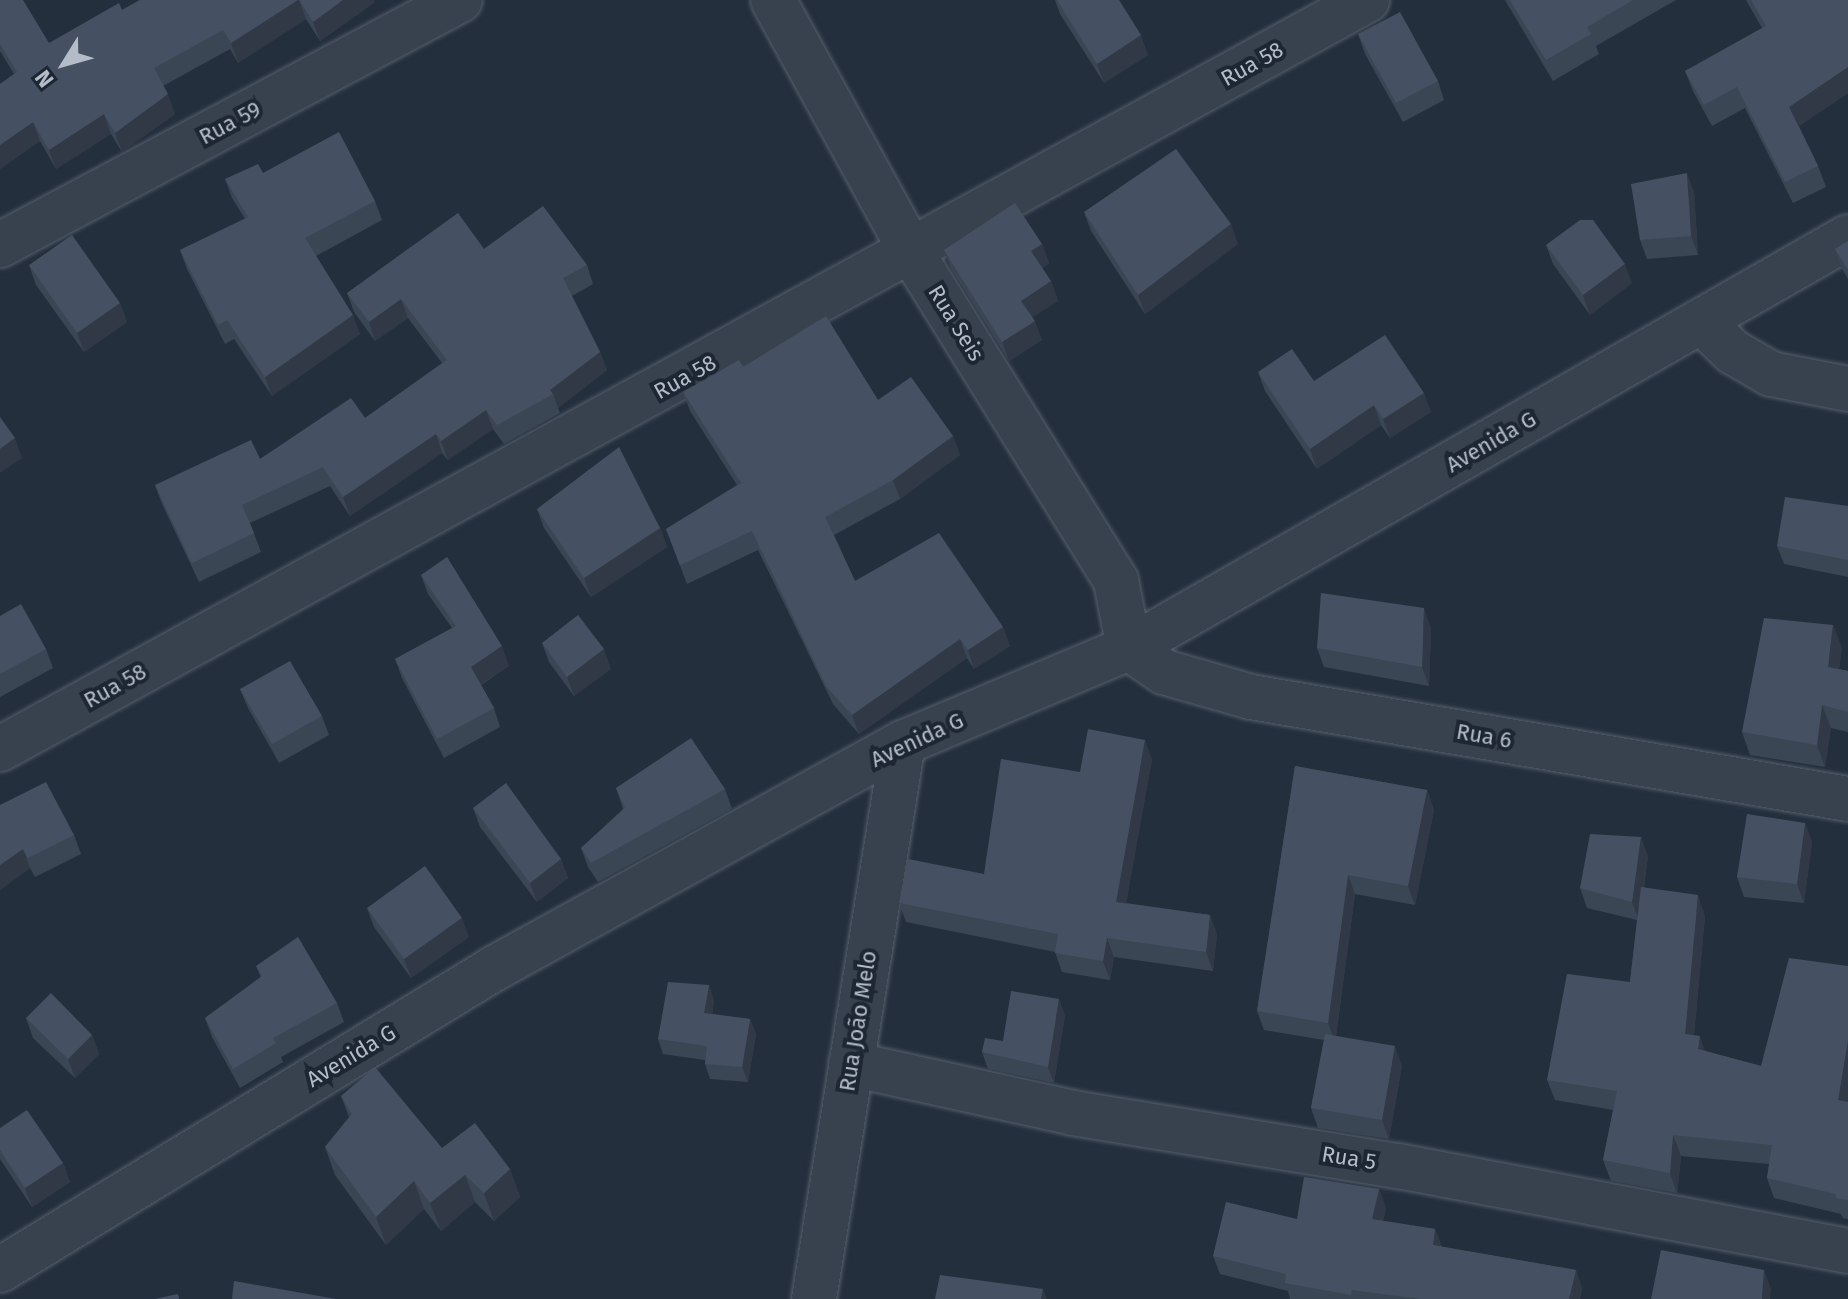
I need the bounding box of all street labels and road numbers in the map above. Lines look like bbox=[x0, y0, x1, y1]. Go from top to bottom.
street label: Rua 58 bbox=[1216, 36, 1288, 92]
street label: Rua 59 bbox=[195, 96, 265, 150]
street label: Rua Seis bbox=[922, 280, 990, 366]
street label: Rua 58 bbox=[649, 349, 721, 405]
street label: Avenida G bbox=[1441, 406, 1541, 478]
street label: Rua 58 bbox=[79, 658, 151, 714]
street label: Avenida G bbox=[866, 707, 968, 773]
street label: Rua 6 bbox=[1454, 718, 1514, 754]
street label: Rua João Melo bbox=[834, 949, 882, 1093]
street label: Avenida G bbox=[302, 1019, 400, 1093]
street label: Rua 5 bbox=[1320, 1141, 1378, 1175]

